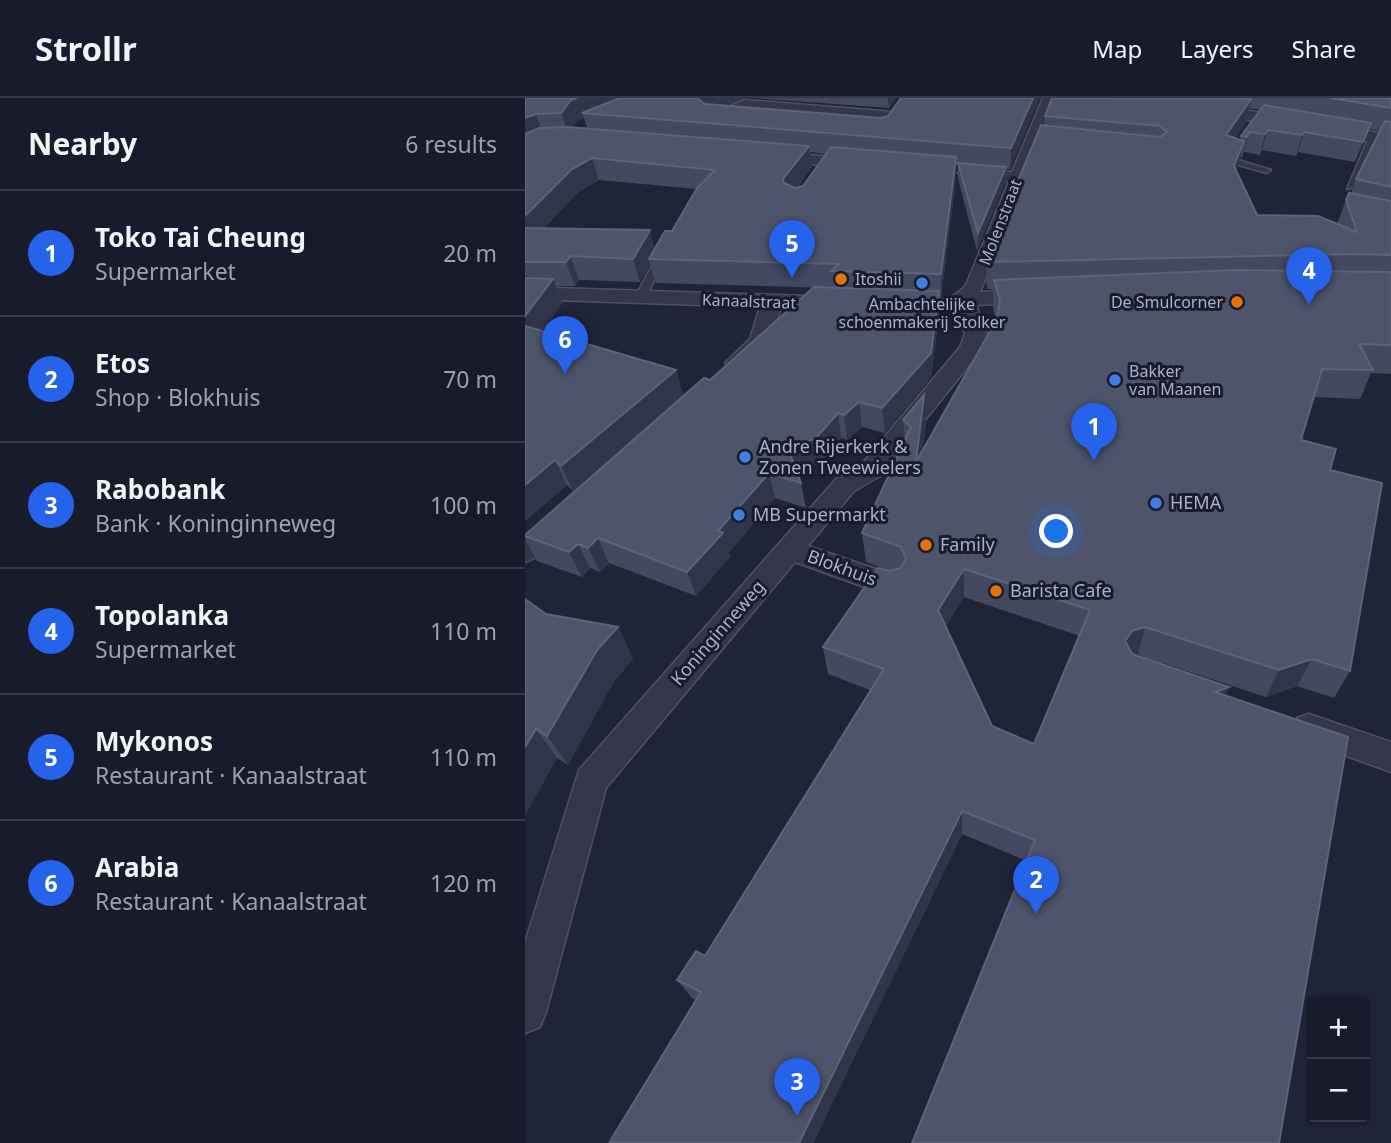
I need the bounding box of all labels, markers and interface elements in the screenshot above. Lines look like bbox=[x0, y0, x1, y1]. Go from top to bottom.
text: Strollr bbox=[35, 26, 137, 71]
text: Map bbox=[1092, 32, 1142, 65]
text: Layers bbox=[1180, 32, 1254, 65]
text: Share bbox=[1292, 32, 1356, 65]
text: Nearby bbox=[28, 123, 137, 164]
text: 6 results bbox=[405, 128, 497, 160]
street label: Molenstraat bbox=[973, 176, 1027, 268]
text: Toko Tai Cheung bbox=[95, 219, 306, 255]
pin: 5 bbox=[769, 220, 815, 278]
text: 1 bbox=[44, 237, 58, 269]
text: 20 m bbox=[443, 237, 497, 269]
pin: 4 bbox=[1286, 247, 1332, 305]
text: Supermarket bbox=[95, 255, 236, 287]
place label: Itoshii bbox=[855, 268, 902, 290]
marker: Itoshii bbox=[833, 271, 849, 287]
marker: Ambachtelijke schoenmakerij Stolker bbox=[914, 275, 930, 291]
street label: Kanaalstraat bbox=[701, 288, 797, 314]
place label: De Smulcorner bbox=[1111, 291, 1223, 313]
place label: Ambachtelijke schoenmakerij Stolker bbox=[839, 293, 1006, 333]
marker: De Smulcorner bbox=[1229, 294, 1245, 310]
pin: 6 bbox=[542, 316, 588, 374]
text: Etos bbox=[95, 345, 150, 381]
place label: Bakker van Maanen bbox=[1129, 360, 1221, 400]
text: 2 bbox=[44, 363, 58, 395]
text: 70 m bbox=[443, 363, 497, 395]
marker: Bakker van Maanen bbox=[1107, 372, 1123, 388]
text: Shop · Blokhuis bbox=[95, 381, 261, 413]
pin: 1 bbox=[1071, 403, 1117, 461]
place label: Andre Rijerkerk & Zonen Tweewielers bbox=[759, 434, 921, 479]
marker: Andre Rijerkerk & Zonen Tweewielers bbox=[737, 449, 753, 465]
text: Rabobank bbox=[95, 471, 225, 507]
text: 3 bbox=[44, 489, 58, 521]
text: 100 m bbox=[430, 489, 497, 521]
place label: HEMA bbox=[1170, 490, 1222, 514]
marker: HEMA bbox=[1148, 495, 1164, 511]
place label: MB Supermarkt bbox=[753, 502, 886, 526]
text: Bank · Koninginneweg bbox=[95, 507, 336, 539]
marker: MB Supermarkt bbox=[731, 507, 747, 523]
your location bbox=[1039, 514, 1073, 548]
place label: Family bbox=[940, 532, 996, 556]
marker: Family bbox=[918, 537, 934, 553]
street label: Blokhuis bbox=[804, 543, 880, 591]
street label: Koninginneweg bbox=[665, 575, 770, 690]
place label: Barista Cafe bbox=[1010, 578, 1112, 602]
marker: Barista Cafe bbox=[988, 583, 1004, 599]
text: Topolanka bbox=[95, 597, 229, 633]
text: 4 bbox=[44, 615, 58, 647]
text: 110 m bbox=[430, 615, 497, 647]
text: Supermarket bbox=[95, 633, 236, 665]
text: Mykonos bbox=[95, 723, 213, 759]
text: 5 bbox=[44, 741, 58, 773]
text: 110 m bbox=[430, 741, 497, 773]
text: Restaurant · Kanaalstraat bbox=[95, 759, 367, 791]
text: Arabia bbox=[95, 849, 179, 885]
pin: 2 bbox=[1013, 856, 1059, 914]
text: 6 bbox=[44, 867, 58, 899]
text: 120 m bbox=[430, 867, 497, 899]
text: Restaurant · Kanaalstraat bbox=[95, 885, 367, 917]
map controls bbox=[1307, 996, 1370, 1122]
button: + bbox=[1307, 996, 1370, 1059]
pin: 3 bbox=[774, 1058, 820, 1116]
button: − bbox=[1307, 1059, 1370, 1122]

